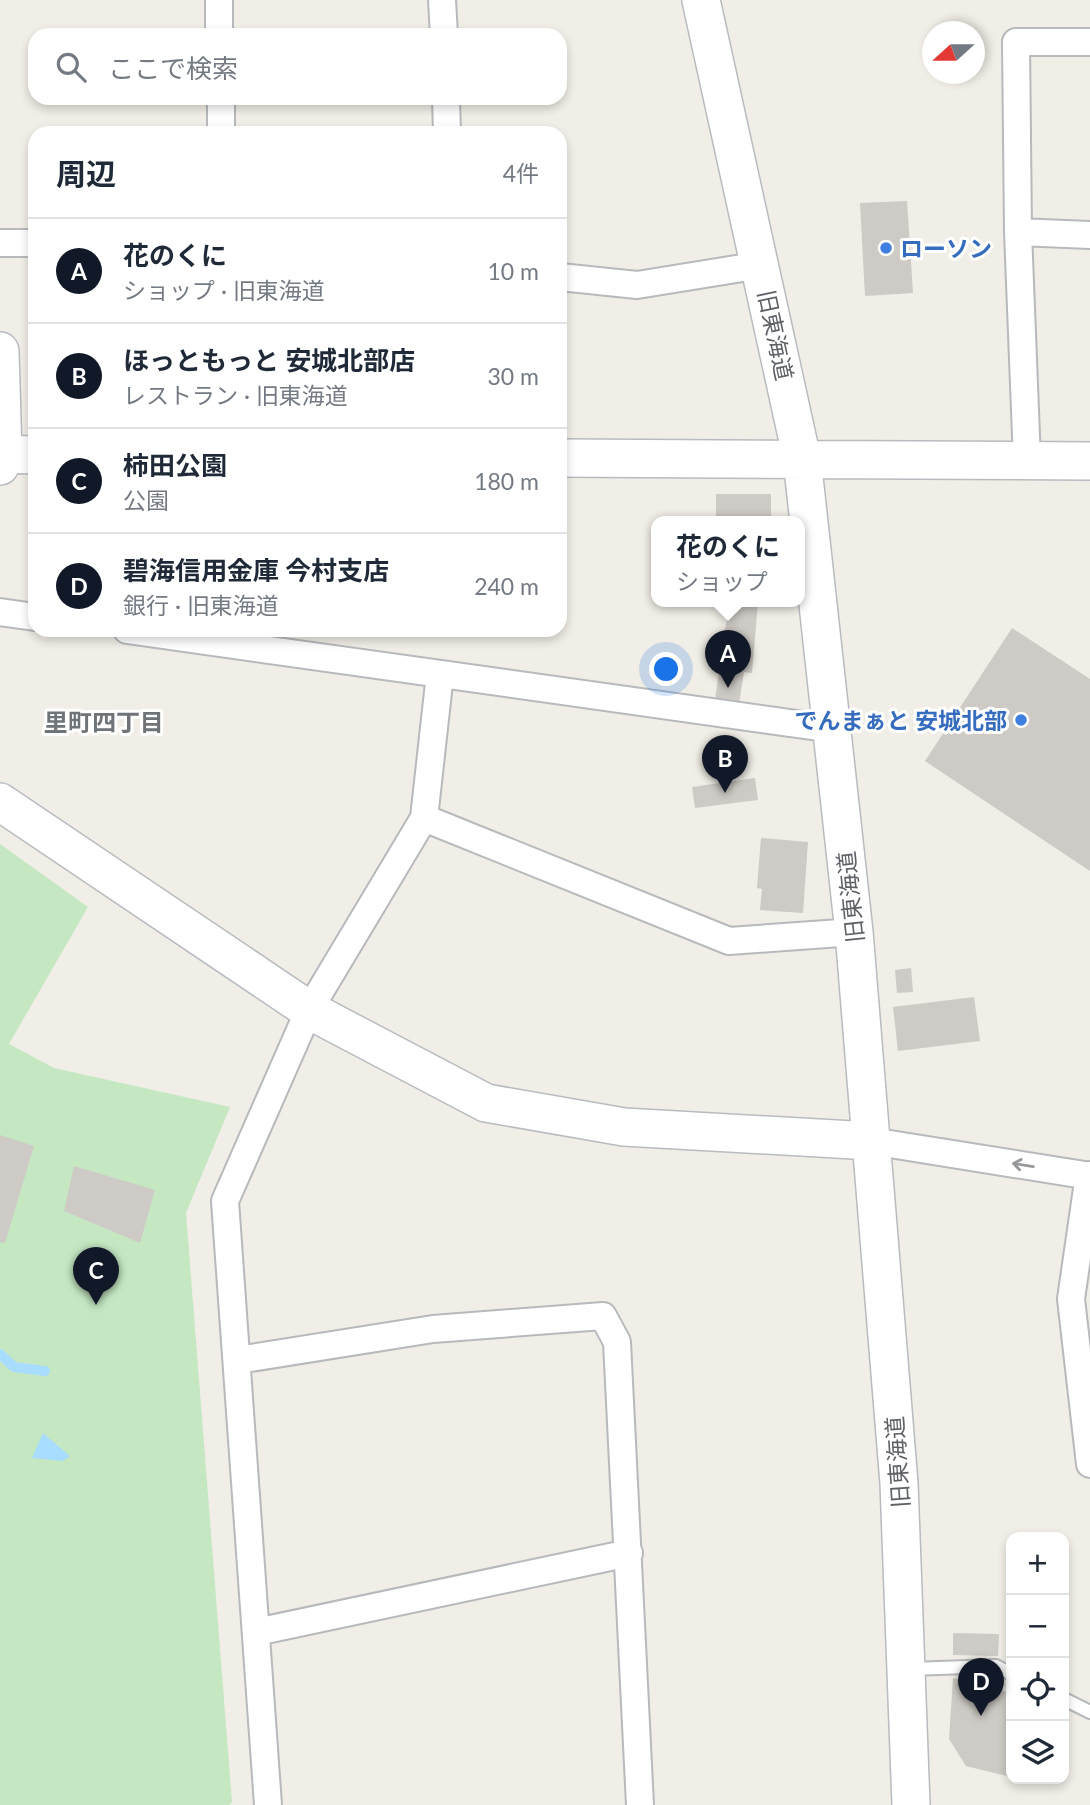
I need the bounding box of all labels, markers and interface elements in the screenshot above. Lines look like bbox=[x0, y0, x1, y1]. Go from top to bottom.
north arrow bbox=[922, 21, 985, 84]
search box bbox=[28, 28, 567, 105]
icon: search bbox=[52, 48, 90, 86]
text: ここで検索 bbox=[108, 52, 238, 84]
text: 周辺 bbox=[56, 155, 116, 191]
text: 4件 bbox=[503, 159, 539, 187]
place label: ローソン bbox=[900, 234, 992, 262]
text: 花のくに bbox=[123, 239, 227, 271]
marker: ローソン bbox=[878, 240, 894, 256]
text: A bbox=[71, 257, 87, 285]
text: 10 m bbox=[488, 257, 539, 285]
text: ショップ · 旧東海道 bbox=[123, 276, 325, 304]
street label: 旧東海道 bbox=[753, 287, 799, 383]
text: ほっともっと 安城北部店 bbox=[123, 344, 415, 376]
text: B bbox=[71, 362, 87, 390]
text: 30 m bbox=[488, 362, 539, 390]
text: レストラン · 旧東海道 bbox=[123, 381, 348, 409]
text: 柿田公園 bbox=[123, 449, 227, 481]
text: C bbox=[71, 467, 87, 495]
text: 180 m bbox=[474, 467, 539, 495]
text: 公園 bbox=[123, 486, 169, 514]
popup bbox=[651, 516, 805, 607]
text: 花のくに bbox=[676, 530, 780, 562]
text: 碧海信用金庫 今村支店 bbox=[123, 554, 389, 586]
text: ショップ bbox=[676, 567, 768, 595]
text: D bbox=[70, 572, 88, 600]
text: 240 m bbox=[474, 572, 539, 600]
text: 銀行 · 旧東海道 bbox=[123, 591, 279, 619]
pin: A bbox=[705, 630, 751, 688]
your location bbox=[649, 652, 683, 686]
place label: でんまぁと 安城北部 bbox=[794, 706, 1007, 734]
district label: 里町四丁目 bbox=[44, 707, 164, 736]
marker: でんまぁと 安城北部 bbox=[1013, 712, 1029, 728]
pin: B bbox=[702, 735, 748, 793]
street label: 旧東海道 bbox=[831, 850, 869, 944]
one-way arrow bbox=[1012, 1158, 1035, 1171]
pin: C bbox=[73, 1247, 119, 1305]
street label: 旧東海道 bbox=[880, 1415, 914, 1509]
map controls bbox=[1006, 1532, 1069, 1784]
button: + bbox=[1006, 1532, 1069, 1595]
button: − bbox=[1006, 1595, 1069, 1658]
pin: D bbox=[958, 1658, 1004, 1716]
button: locate bbox=[1006, 1658, 1069, 1721]
button: layers bbox=[1006, 1721, 1069, 1784]

